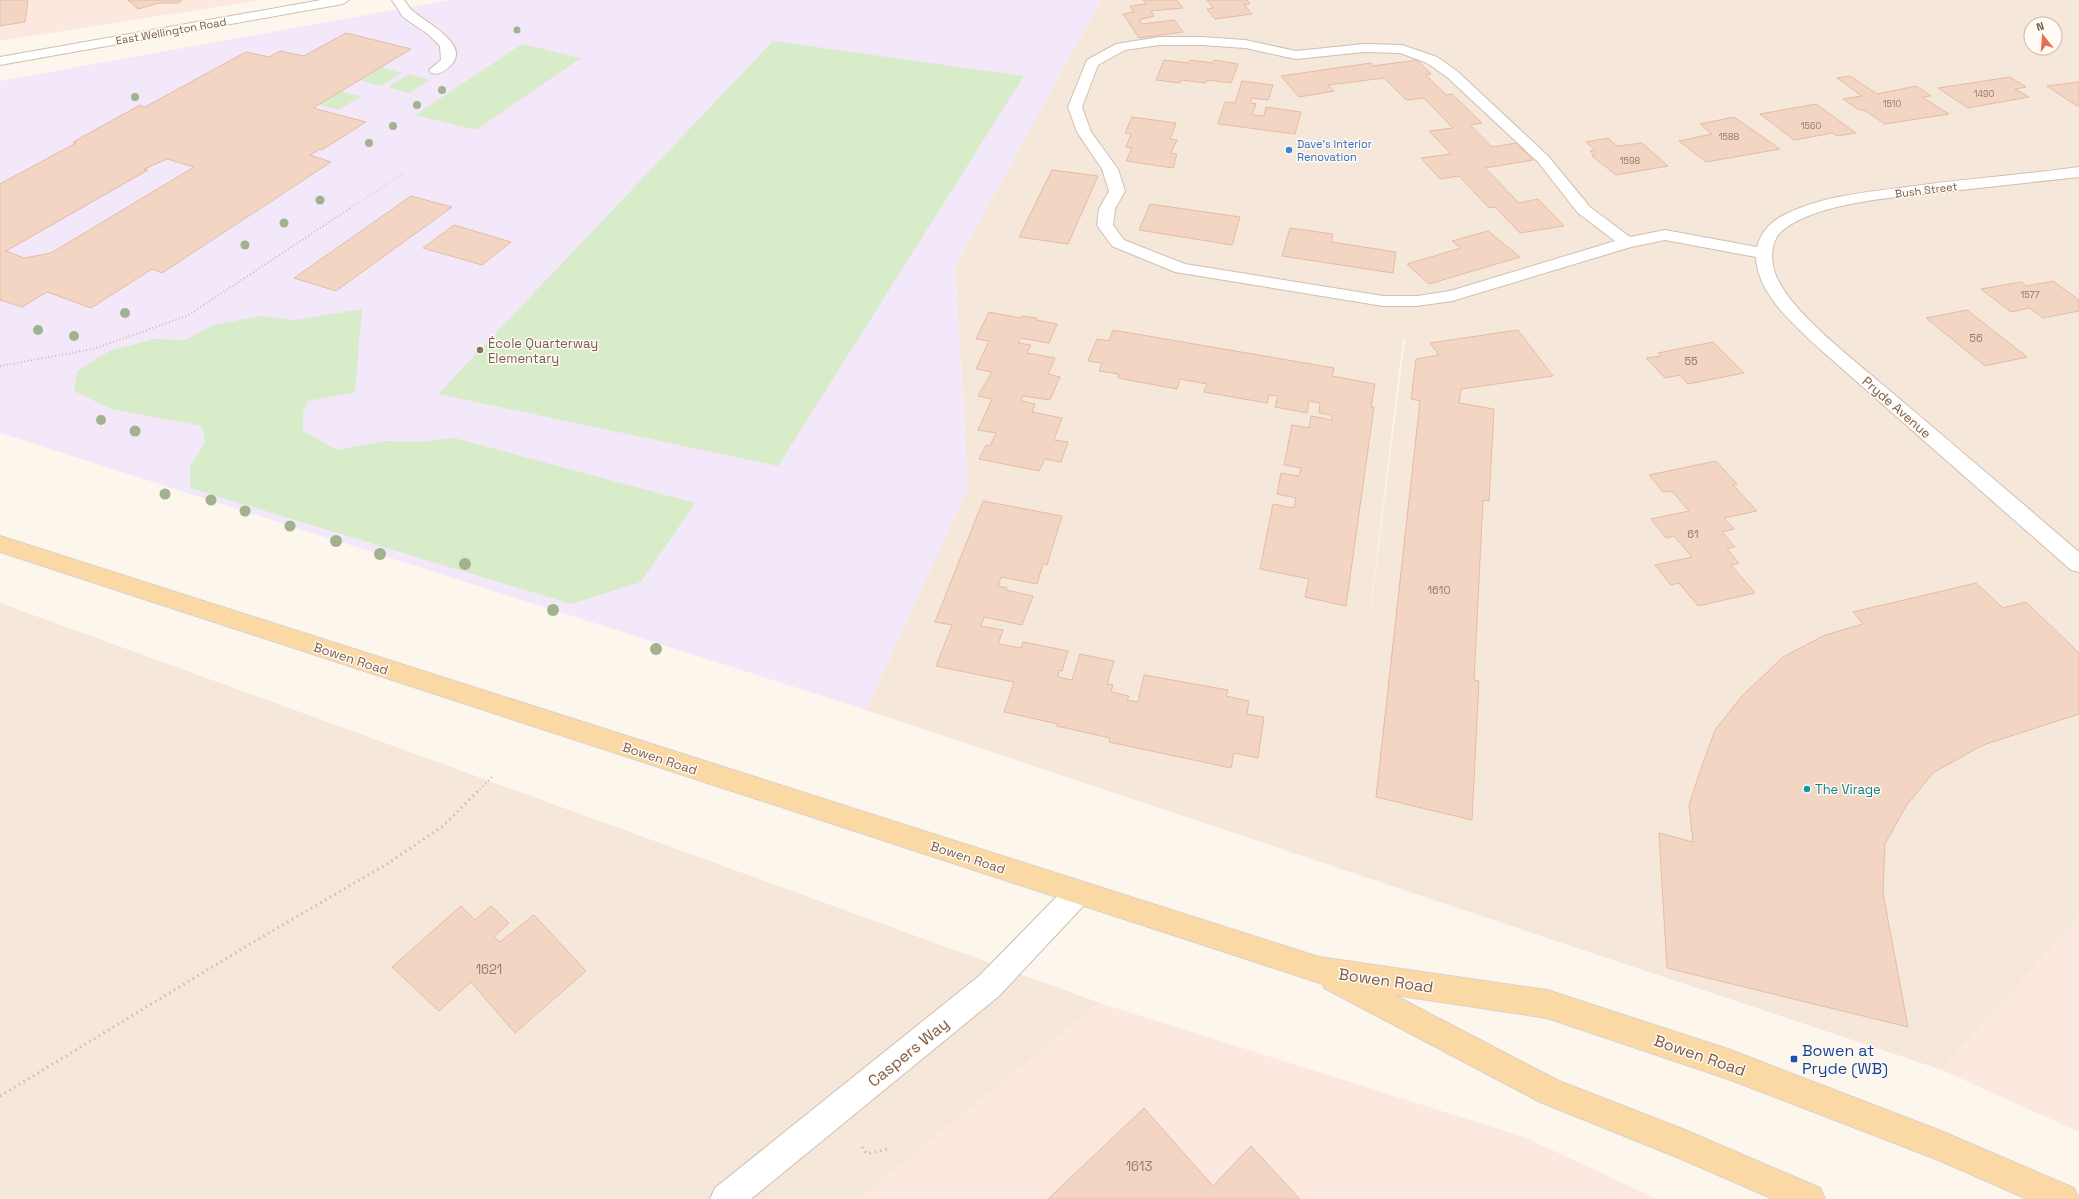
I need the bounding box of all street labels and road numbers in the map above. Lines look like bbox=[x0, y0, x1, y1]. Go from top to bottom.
street label: East Wellington Road bbox=[115, 14, 227, 48]
street label: Bush Street bbox=[1894, 179, 1958, 201]
street label: Pryde Avenue bbox=[1859, 373, 1935, 442]
street label: Bowen Road bbox=[311, 638, 390, 679]
street label: Bowen Road bbox=[620, 738, 699, 779]
street label: Bowen Road bbox=[928, 837, 1007, 878]
street label: Bowen Road bbox=[1337, 963, 1435, 998]
street label: Caspers Way bbox=[863, 1013, 953, 1092]
street label: Bowen Road bbox=[1651, 1030, 1748, 1081]

